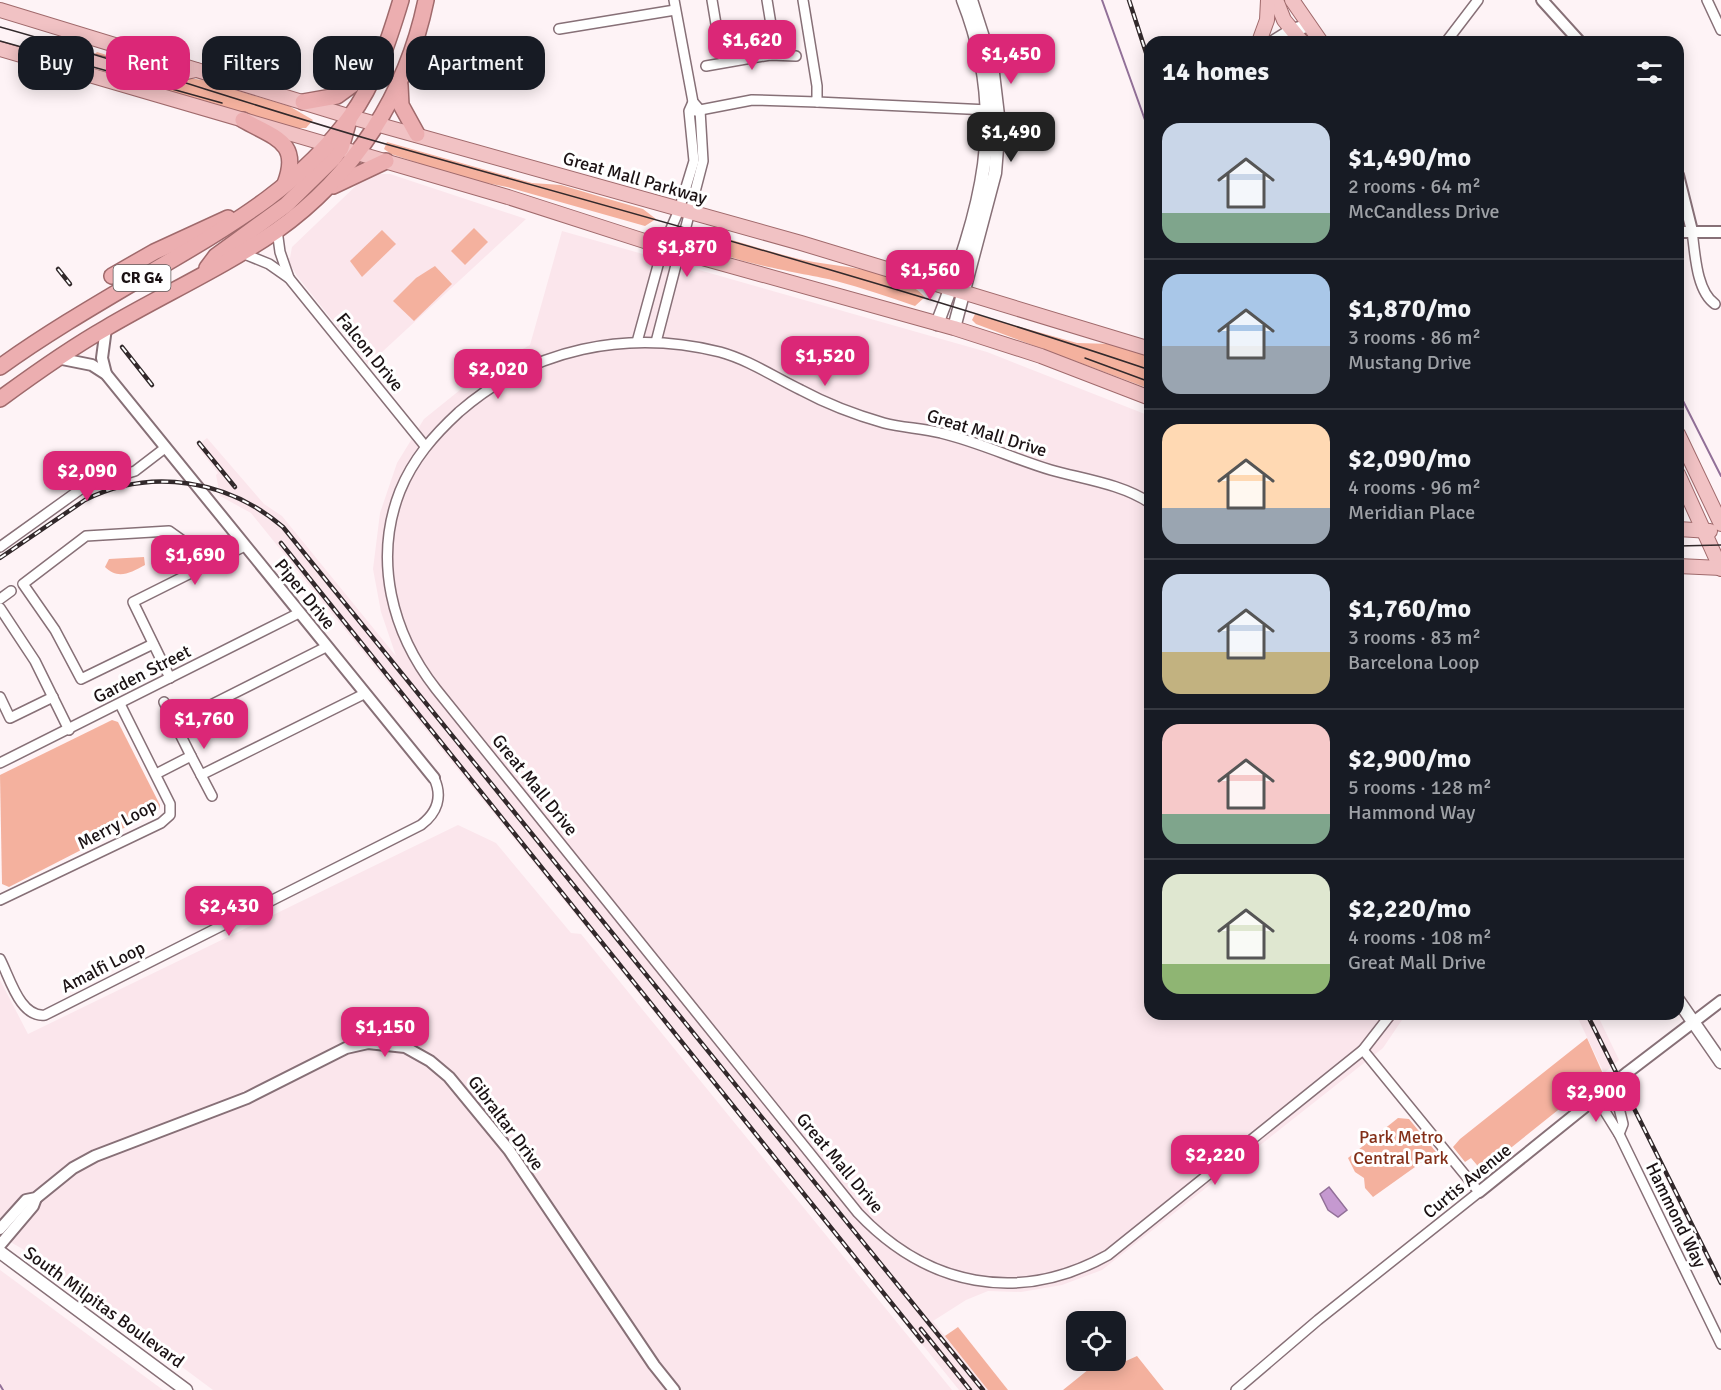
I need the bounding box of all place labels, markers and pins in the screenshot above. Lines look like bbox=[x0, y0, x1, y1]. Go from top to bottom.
pin: $1,620 bbox=[703, 20, 801, 71]
pin: $1,450 bbox=[962, 34, 1060, 85]
pin: $1,490 bbox=[962, 112, 1060, 163]
pin: $1,870 bbox=[638, 227, 736, 278]
pin: $1,560 bbox=[881, 250, 979, 301]
pin: $1,520 bbox=[776, 336, 874, 387]
pin: $2,020 bbox=[449, 349, 547, 400]
pin: $2,090 bbox=[38, 451, 136, 502]
pin: $1,690 bbox=[146, 535, 244, 586]
pin: $1,760 bbox=[155, 699, 253, 750]
pin: $2,430 bbox=[180, 886, 278, 937]
pin: $1,150 bbox=[336, 1007, 434, 1058]
pin: $2,900 bbox=[1547, 1072, 1645, 1123]
pin: $2,220 bbox=[1166, 1135, 1264, 1186]

